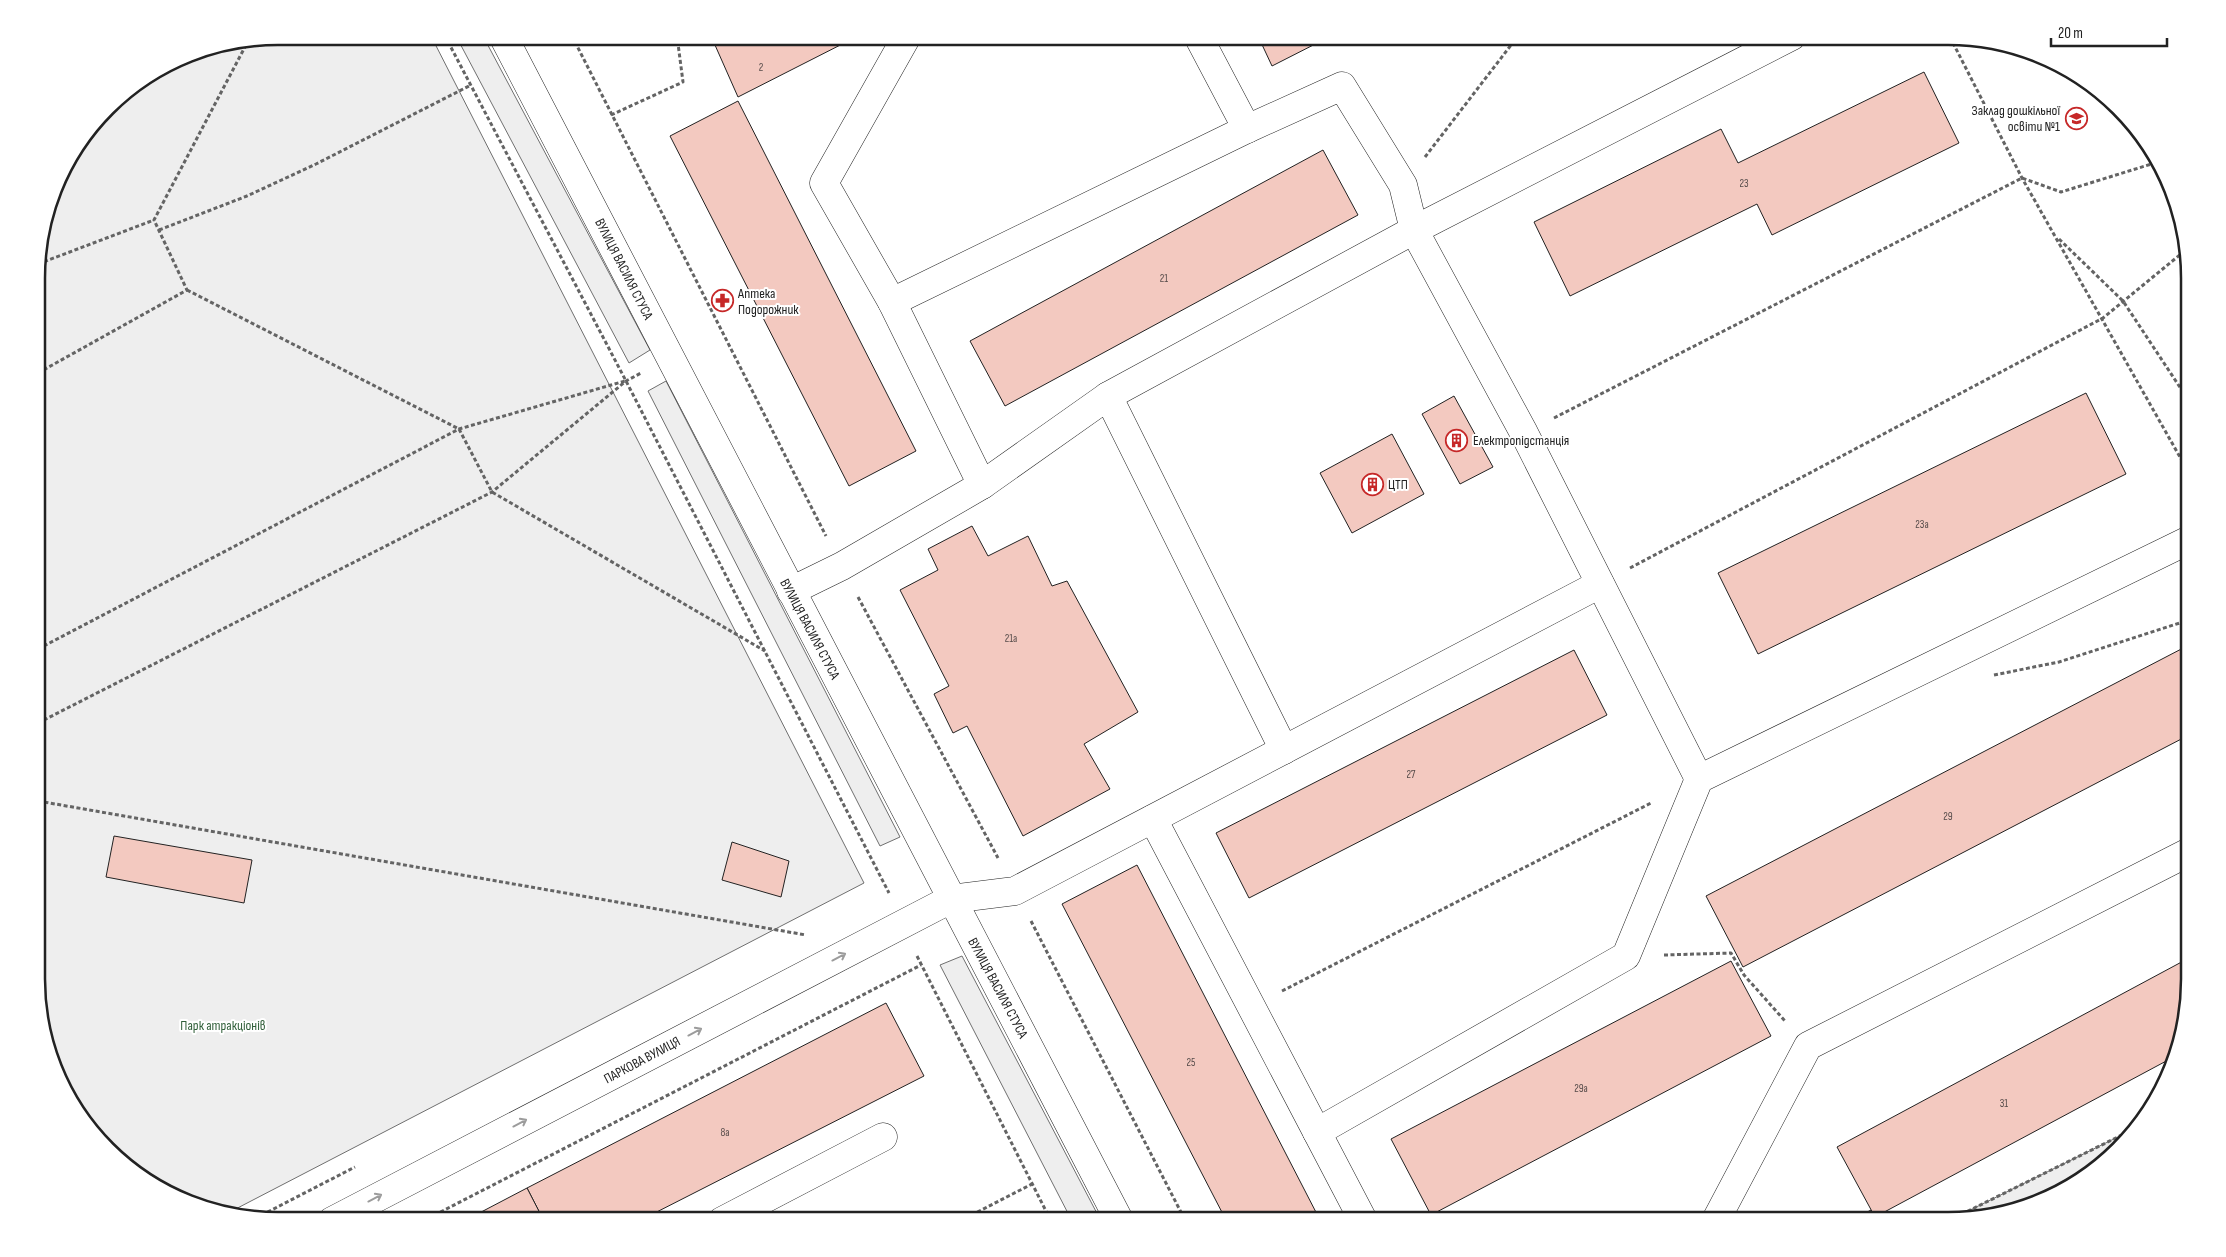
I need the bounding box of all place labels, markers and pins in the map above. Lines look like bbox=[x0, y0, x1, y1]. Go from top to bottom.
place label: Заклад дошкільної освіти №1 bbox=[1972, 102, 2060, 135]
school or university icon: Заклад дошкільної освіти №1 bbox=[2064, 106, 2088, 130]
place label: Аптека Подорожник bbox=[737, 285, 799, 318]
pharmacy icon: Аптека Подорожник bbox=[710, 289, 734, 313]
building icon: Електропідстанція bbox=[1445, 428, 1469, 452]
place label: Електропідстанція bbox=[1473, 432, 1569, 449]
building icon: ЦТП bbox=[1360, 472, 1384, 496]
place label: ЦТП bbox=[1388, 476, 1408, 493]

